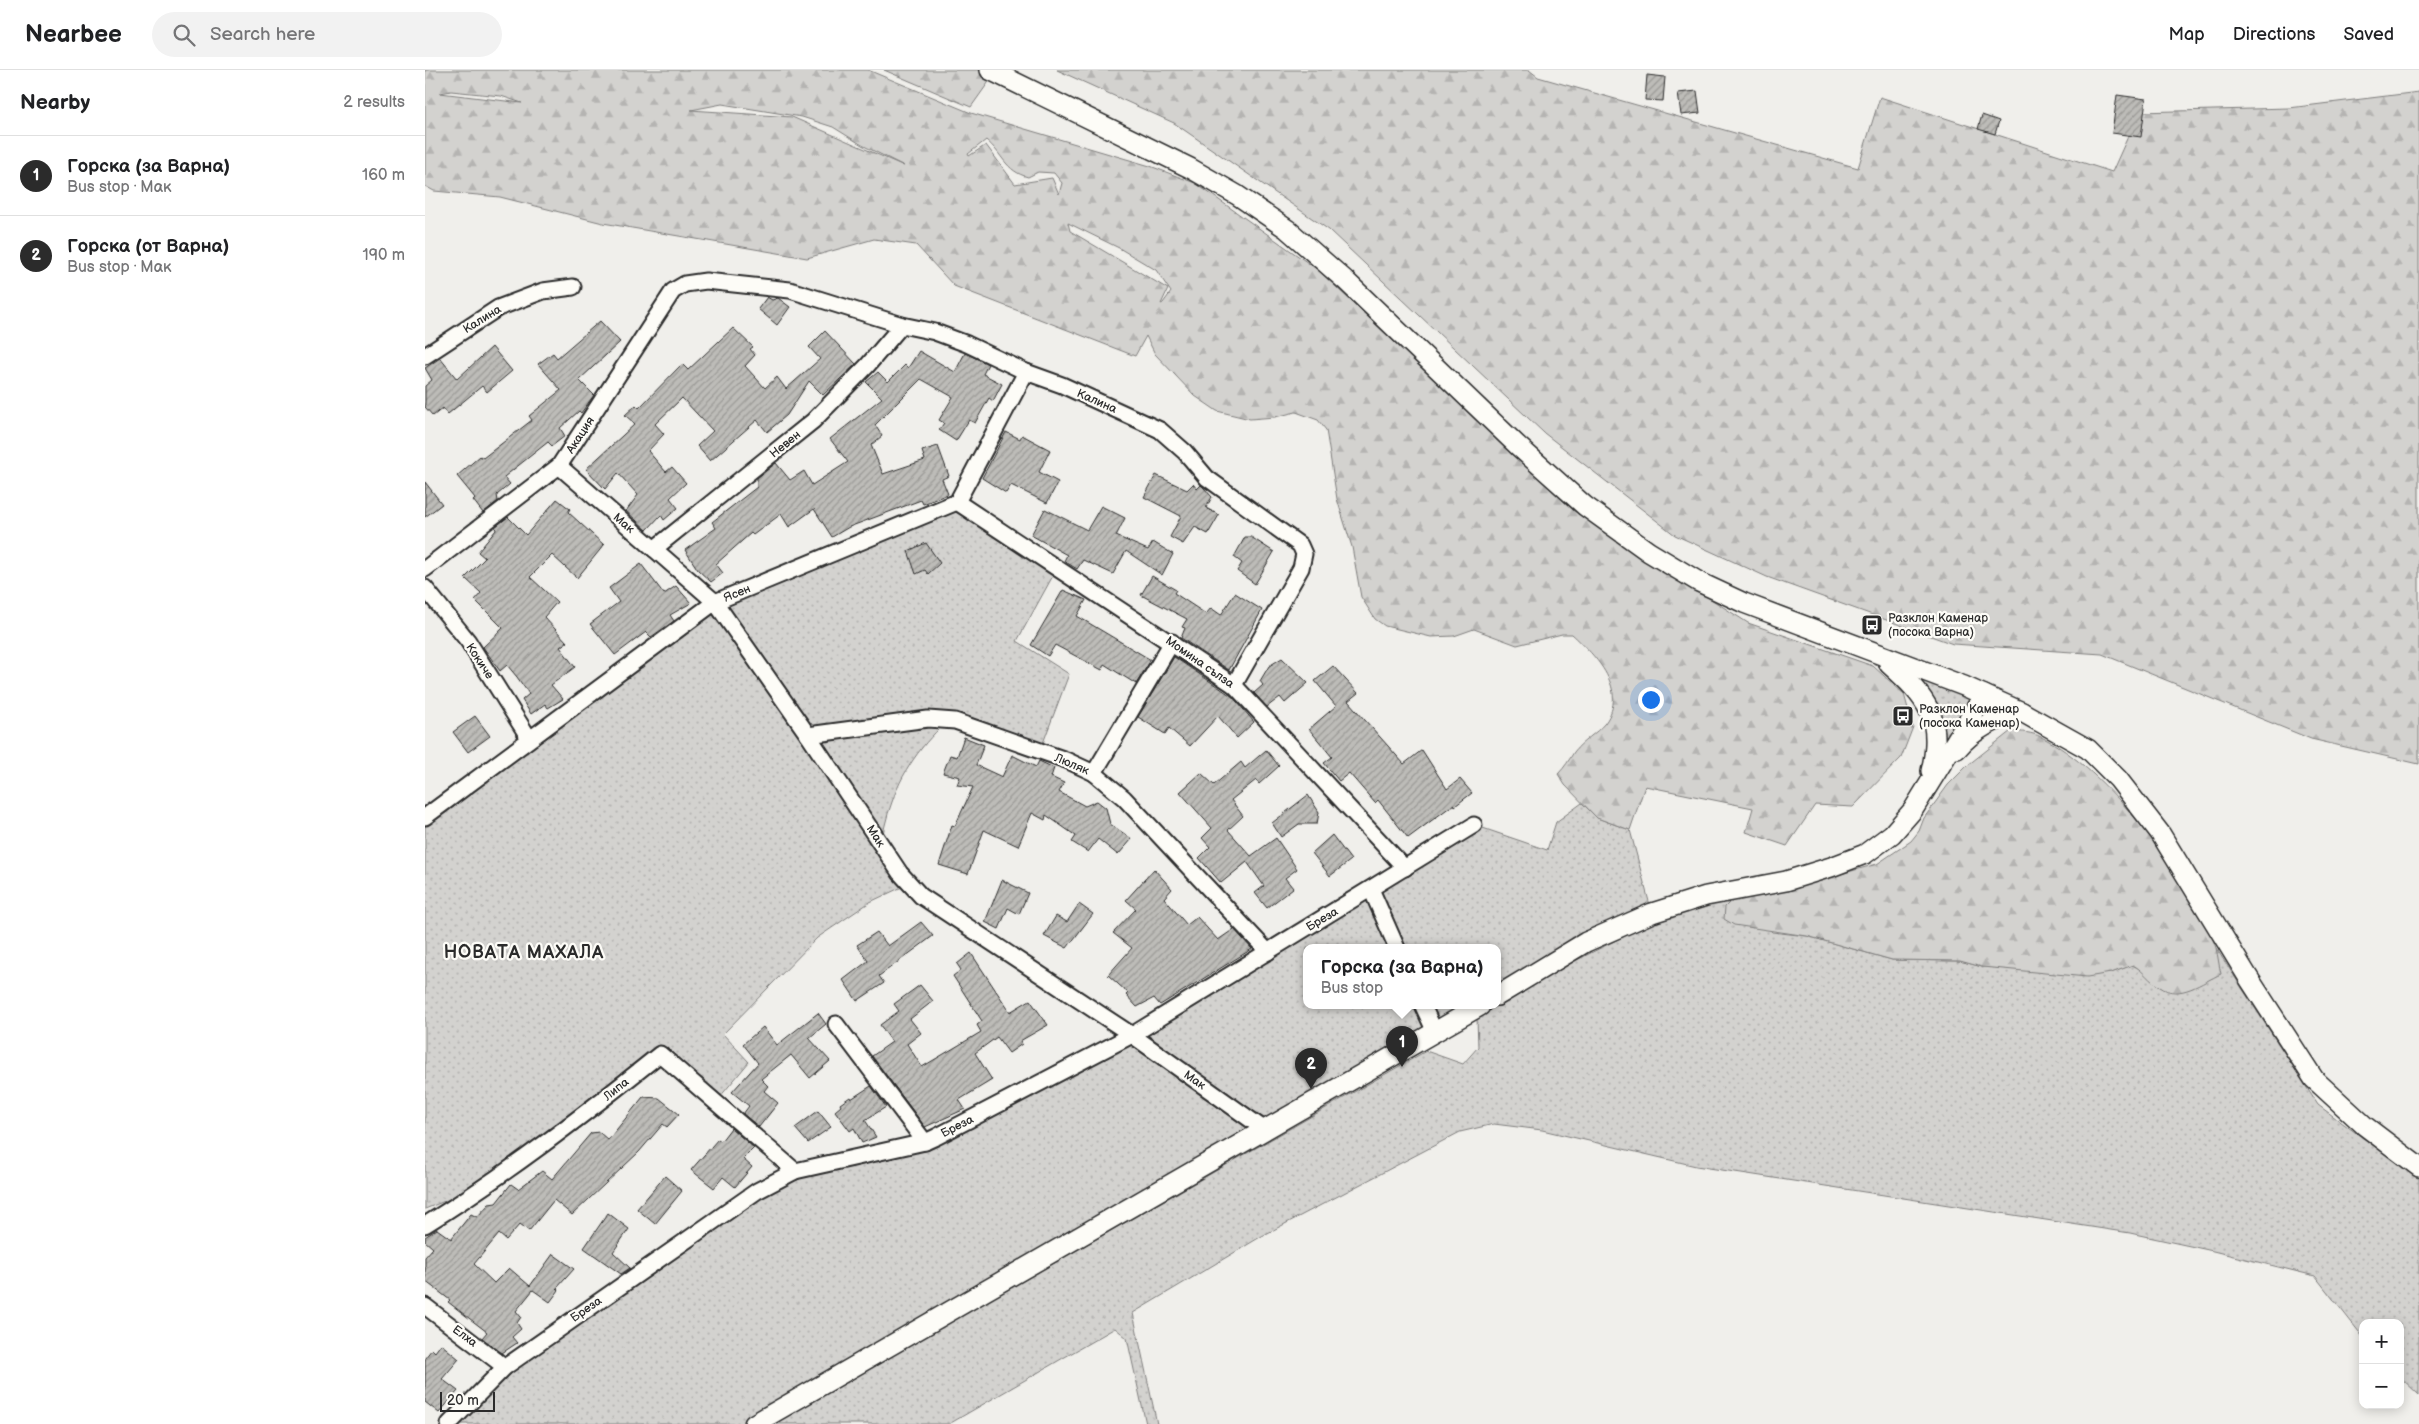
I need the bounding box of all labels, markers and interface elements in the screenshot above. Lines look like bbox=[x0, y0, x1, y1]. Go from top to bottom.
search box bbox=[152, 12, 502, 57]
text: Nearbee bbox=[25, 20, 122, 49]
icon: search bbox=[170, 21, 198, 49]
text: Search here bbox=[210, 23, 315, 46]
text: Map bbox=[2169, 24, 2205, 45]
text: Directions bbox=[2233, 24, 2315, 45]
text: Saved bbox=[2343, 24, 2394, 45]
text: Nearby bbox=[20, 90, 90, 115]
text: 2 results bbox=[343, 93, 405, 112]
text: Горска (за Варна) bbox=[67, 155, 230, 178]
text: 1 bbox=[33, 166, 39, 185]
text: 160 m bbox=[362, 166, 405, 185]
text: Bus stop · Мак bbox=[67, 178, 172, 197]
text: Горска (от Варна) bbox=[67, 235, 229, 258]
text: 2 bbox=[31, 246, 41, 265]
text: 190 m bbox=[363, 246, 405, 265]
text: Bus stop · Мак bbox=[67, 258, 172, 277]
street label: Калина bbox=[460, 302, 504, 337]
street label: Калина bbox=[1074, 386, 1119, 417]
street label: Акация bbox=[562, 414, 598, 457]
street label: Невен bbox=[767, 427, 804, 461]
street label: Мак bbox=[610, 510, 638, 537]
street label: Ясен bbox=[721, 581, 753, 606]
place label: Разклон Каменар (посока Варна) bbox=[1888, 611, 1988, 640]
bus stop icon: Разклон Каменар (посока Варна) bbox=[1860, 613, 1884, 637]
street label: Момина сълза bbox=[1162, 633, 1237, 692]
street label: Кокиче bbox=[462, 640, 497, 682]
your location bbox=[1638, 687, 1664, 713]
place label: Разклон Каменар (посока Каменар) bbox=[1919, 702, 2020, 731]
bus stop icon: Разклон Каменар (посока Каменар) bbox=[1891, 704, 1915, 728]
street label: Люляк bbox=[1051, 750, 1092, 779]
street label: Мак bbox=[863, 822, 889, 851]
street label: Бреза bbox=[1304, 904, 1341, 935]
district label: НОВАТА МАХАЛА bbox=[444, 942, 604, 963]
popup bbox=[1303, 944, 1501, 1009]
text: Горска (за Варна) bbox=[1320, 956, 1484, 979]
text: Bus stop bbox=[1320, 979, 1383, 998]
pin: 1 bbox=[1386, 1026, 1418, 1067]
pin: 2 bbox=[1295, 1048, 1327, 1089]
street label: Мак bbox=[1181, 1068, 1209, 1094]
street label: Липа bbox=[600, 1075, 632, 1105]
street label: Бреза bbox=[938, 1112, 976, 1141]
street label: Бреза bbox=[568, 1293, 605, 1325]
map controls bbox=[2359, 1319, 2404, 1409]
button: + bbox=[2359, 1319, 2404, 1364]
street label: Елха bbox=[449, 1322, 480, 1351]
button: − bbox=[2359, 1364, 2404, 1409]
scale bar bbox=[440, 1389, 495, 1412]
text: 20 m bbox=[447, 1392, 479, 1409]

